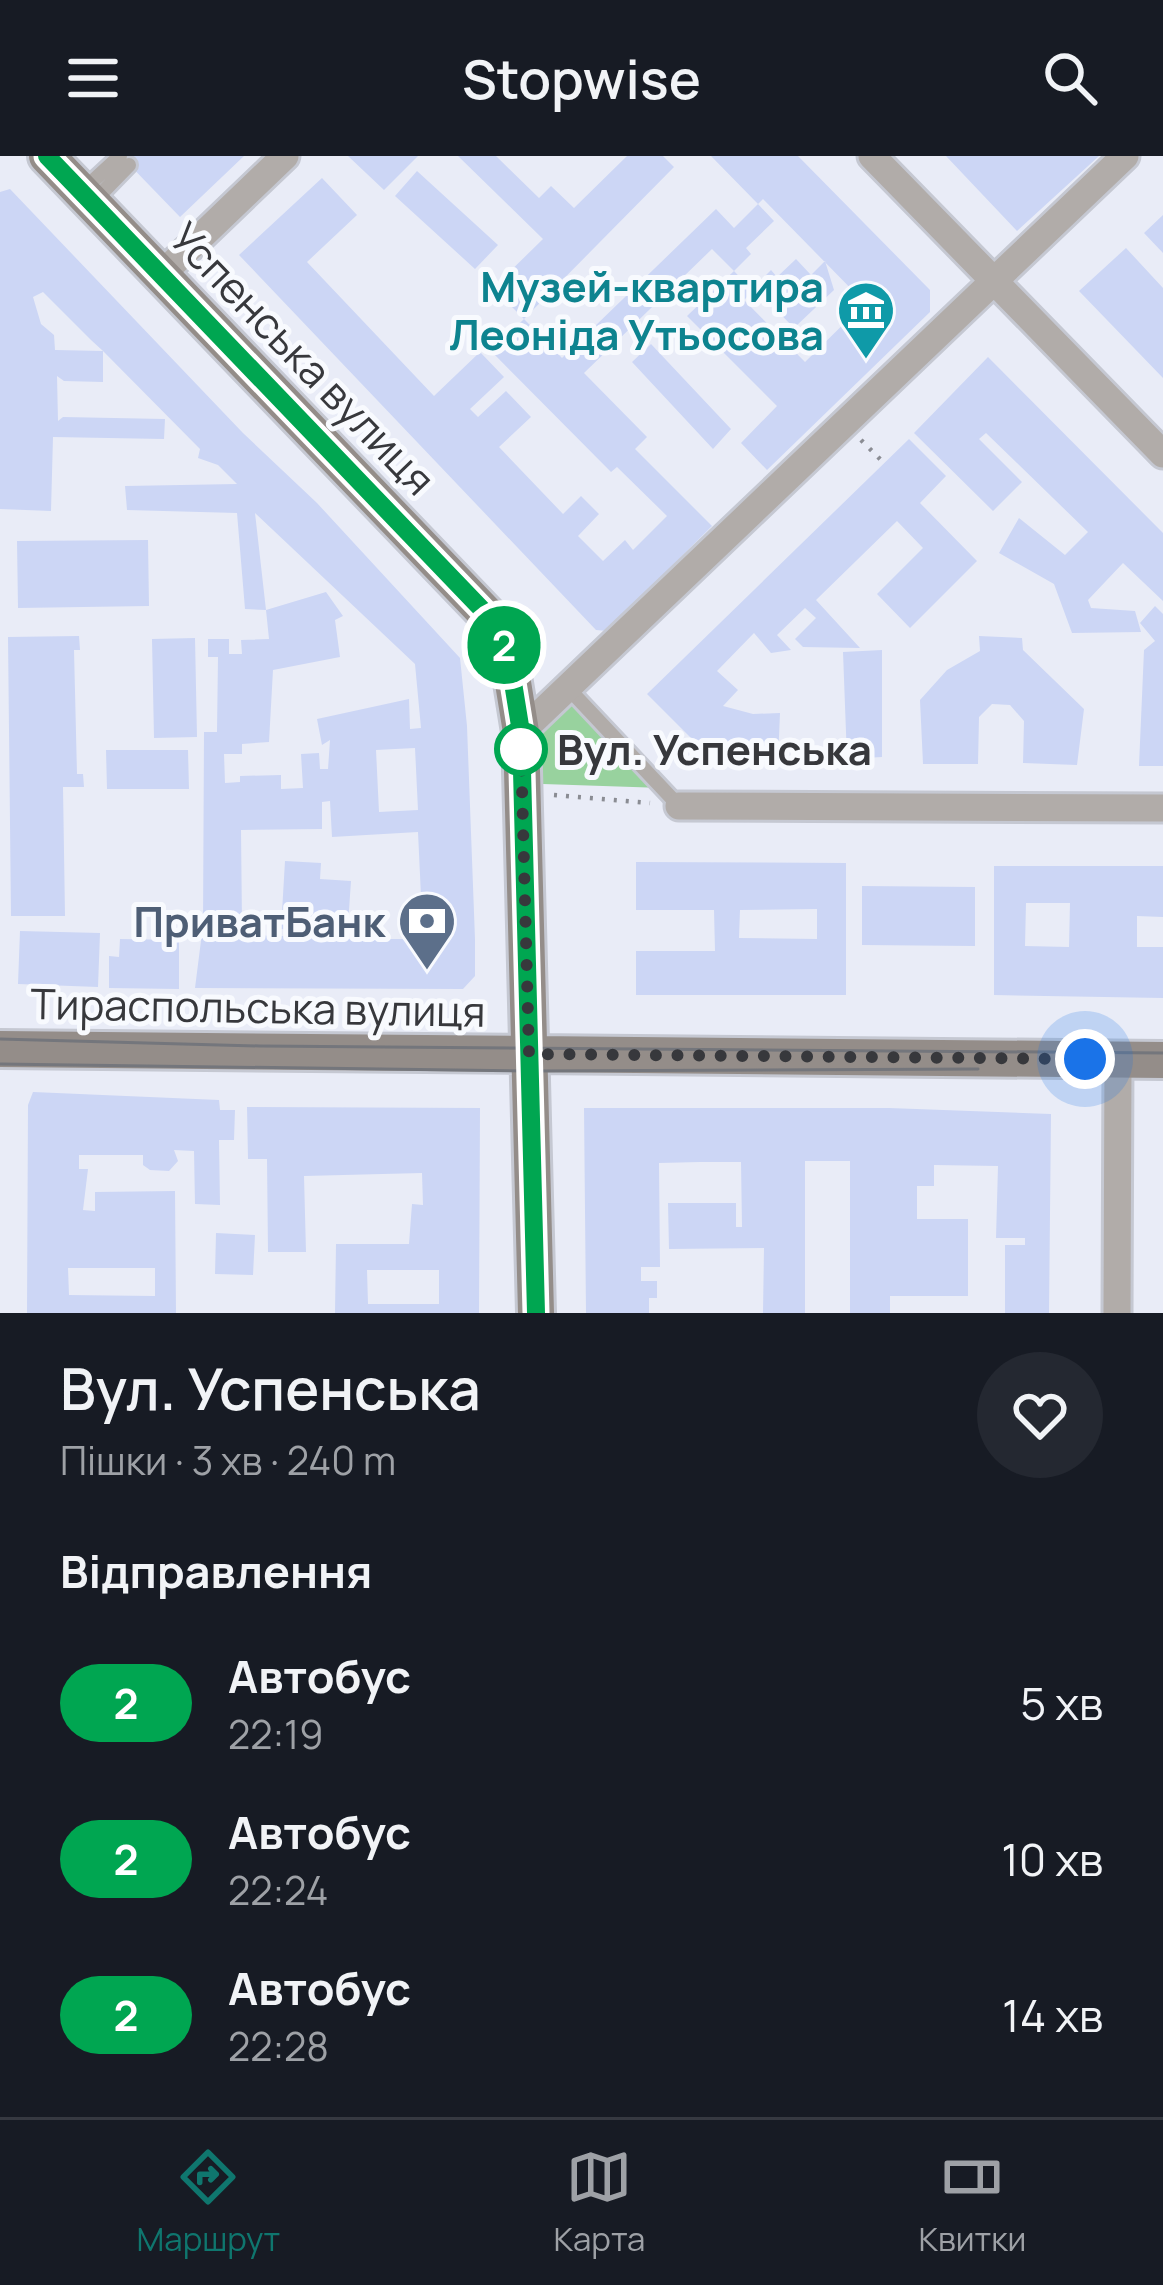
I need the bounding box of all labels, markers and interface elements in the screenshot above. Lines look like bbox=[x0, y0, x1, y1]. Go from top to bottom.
text: Stopwise bbox=[462, 41, 701, 115]
icon: menu bbox=[60, 45, 126, 111]
icon: search bbox=[1037, 45, 1103, 111]
street label: Успенська вулиця bbox=[158, 209, 448, 507]
place label: Музей-квартира Леоніда Утьосова bbox=[449, 257, 824, 363]
museum icon: Музей-квартира Леоніда Утьосова bbox=[835, 279, 897, 361]
line badge: 2 bbox=[465, 606, 543, 684]
text: 2 bbox=[491, 616, 517, 674]
place label: Вул. Успенська bbox=[557, 720, 872, 778]
marker: Вул. Успенська bbox=[496, 724, 546, 774]
bank icon: ПриватБанк bbox=[396, 890, 458, 972]
place label: ПриватБанк bbox=[133, 892, 386, 950]
street label: Тираспольська вулиця bbox=[30, 974, 486, 1040]
your location bbox=[1055, 1029, 1115, 1089]
text: Вул. Успенська bbox=[60, 1349, 481, 1427]
button: heart bbox=[977, 1352, 1103, 1478]
text: Пішки · 3 хв · 240 m bbox=[60, 1433, 396, 1487]
text: Відправлення bbox=[60, 1540, 372, 1602]
text: Автобус bbox=[228, 1645, 411, 1707]
text: 5 хв bbox=[1020, 1672, 1103, 1734]
text: 2 bbox=[113, 1674, 139, 1732]
text: 22:19 bbox=[228, 1707, 324, 1761]
text: Автобус bbox=[228, 1801, 411, 1863]
text: 10 хв bbox=[1001, 1828, 1103, 1890]
text: 2 bbox=[113, 1830, 139, 1888]
text: 22:24 bbox=[228, 1863, 329, 1917]
text: Автобус bbox=[228, 1957, 411, 2019]
text: 14 хв bbox=[1002, 1984, 1103, 2046]
text: 2 bbox=[113, 1986, 139, 2044]
text: 22:28 bbox=[228, 2019, 329, 2073]
tab: Маршрут bbox=[137, 2144, 280, 2261]
tab: Карта bbox=[553, 2144, 645, 2261]
tab: Квитки bbox=[918, 2144, 1026, 2261]

